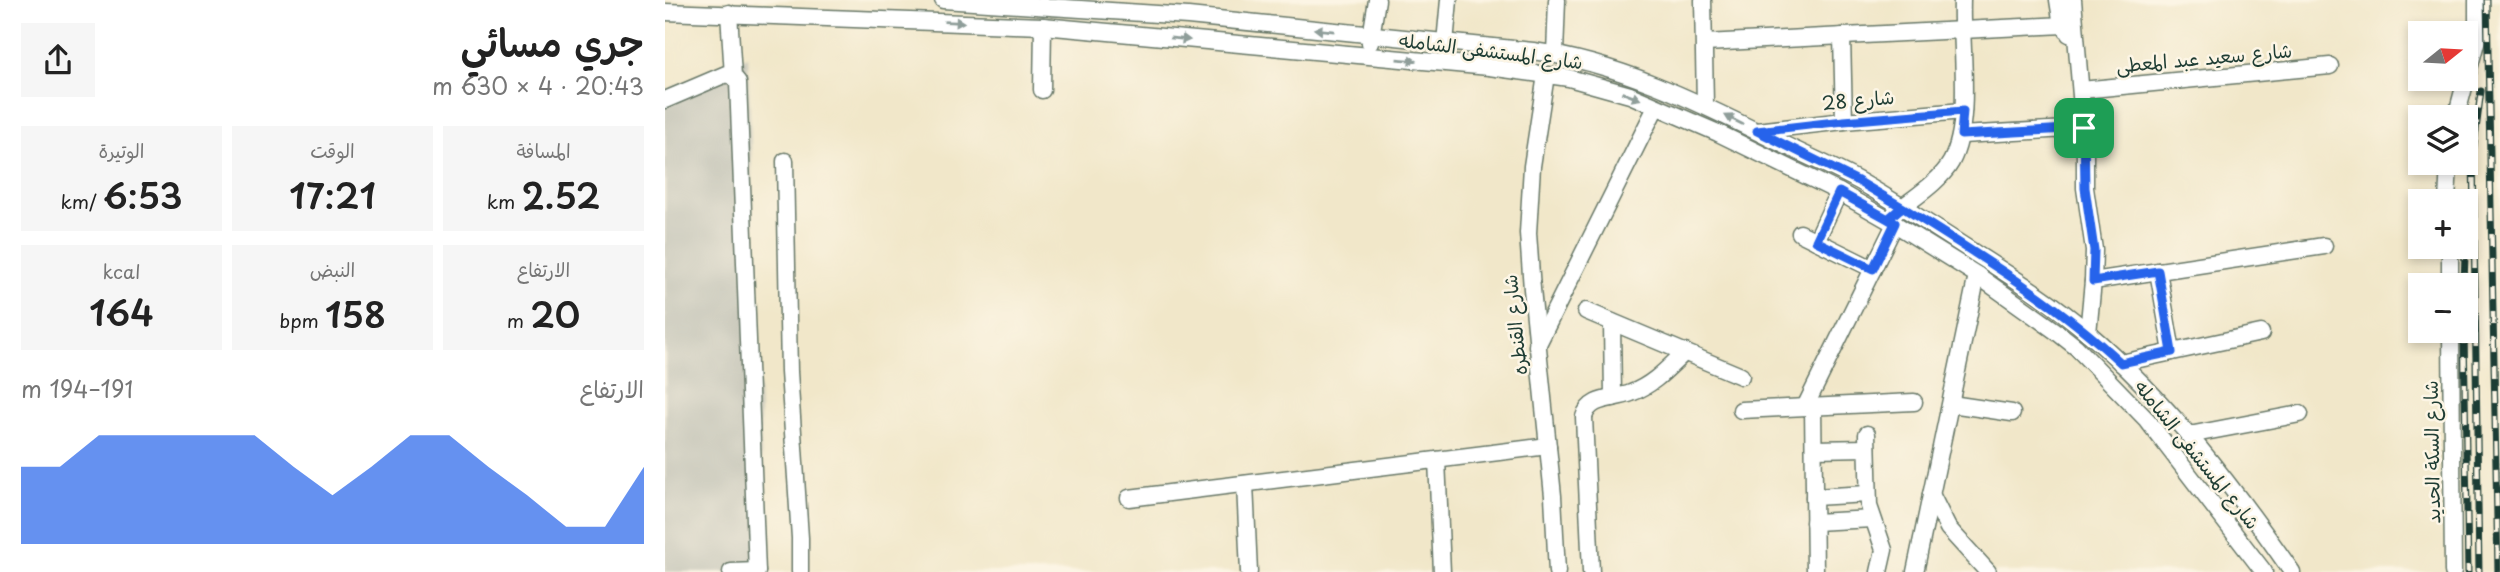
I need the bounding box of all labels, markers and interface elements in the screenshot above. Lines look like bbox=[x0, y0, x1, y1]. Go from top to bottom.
text: جري مسائي bbox=[460, 13, 644, 70]
one-way arrow bbox=[943, 16, 965, 28]
north arrow bbox=[2408, 21, 2478, 91]
map controls bbox=[2408, 21, 2478, 343]
button: share bbox=[21, 23, 95, 97]
one-way arrow bbox=[1313, 24, 1335, 35]
street label: شارع المستشفى الشامله bbox=[1397, 25, 1585, 76]
one-way arrow bbox=[1170, 34, 1192, 45]
street label: شارع سعيد عبد المعطى bbox=[2115, 35, 2293, 80]
one-way arrow bbox=[1396, 55, 1418, 66]
text: 20:43 · 4 × 630 m bbox=[432, 68, 644, 103]
street label: شارع 28 bbox=[1821, 82, 1895, 117]
one-way arrow bbox=[1620, 91, 1641, 102]
pin bbox=[2054, 98, 2114, 158]
button: layers bbox=[2408, 105, 2478, 175]
icon: arrive bbox=[2065, 109, 2103, 147]
one-way arrow bbox=[1724, 114, 1744, 125]
text: الوتيرة bbox=[99, 136, 144, 164]
text: الوقت bbox=[310, 136, 355, 164]
text: المسافة bbox=[516, 136, 571, 164]
text: 6:53 bbox=[103, 168, 183, 221]
text: 17:21 bbox=[289, 168, 376, 221]
text: 2.52 bbox=[521, 168, 600, 221]
text: /km bbox=[60, 187, 103, 215]
text: km bbox=[487, 187, 521, 215]
button: + bbox=[2408, 189, 2478, 259]
text: النبض bbox=[310, 255, 355, 283]
text: الارتفاع bbox=[517, 255, 570, 283]
text: kcal bbox=[103, 257, 140, 285]
street label: شارع القنطره bbox=[1495, 273, 1534, 377]
button: − bbox=[2408, 273, 2478, 343]
text: 164 bbox=[89, 285, 154, 338]
text: 158 bbox=[325, 287, 386, 340]
text: 20 bbox=[530, 287, 580, 340]
text: bpm bbox=[279, 306, 325, 334]
text: m bbox=[507, 306, 530, 334]
text: 191–194 m bbox=[21, 371, 133, 406]
text: الارتفاع bbox=[580, 371, 644, 406]
street label: شارع المستشفى الشامله bbox=[2128, 373, 2267, 535]
street label: شارع السكة الحديد bbox=[2416, 380, 2447, 524]

